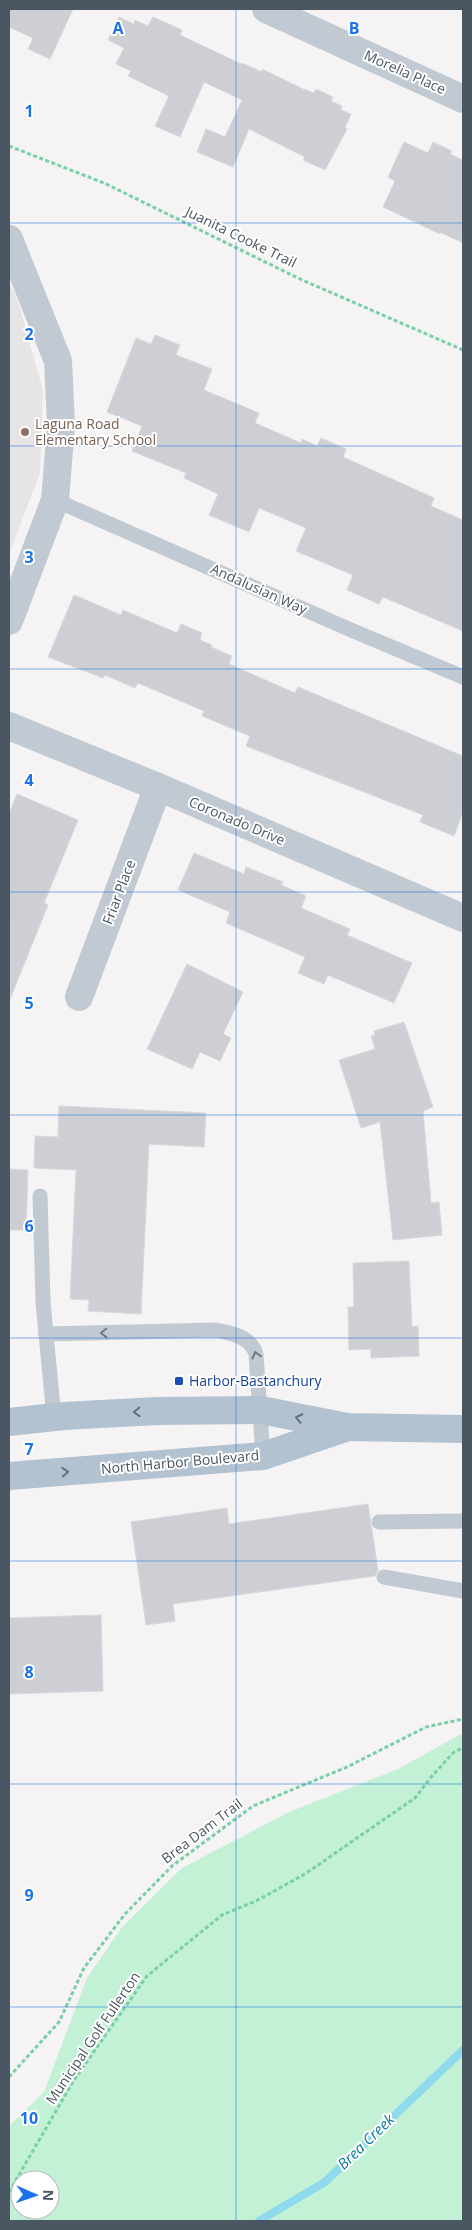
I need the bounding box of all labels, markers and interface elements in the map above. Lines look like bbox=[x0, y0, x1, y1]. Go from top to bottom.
text: A bbox=[112, 17, 124, 39]
text: B bbox=[349, 17, 359, 39]
street label: Morelia Place bbox=[361, 45, 449, 98]
text: 1 bbox=[24, 100, 34, 122]
street label: Juanita Cooke Trail bbox=[181, 201, 300, 272]
text: 2 bbox=[24, 323, 34, 345]
place label: Laguna Road Elementary School bbox=[35, 414, 156, 449]
marker: Laguna Road Elementary School bbox=[19, 426, 31, 438]
text: 3 bbox=[24, 546, 34, 568]
street label: Andalusian Way bbox=[208, 559, 311, 619]
text: 4 bbox=[24, 769, 34, 791]
street label: Coronado Drive bbox=[186, 792, 288, 849]
street label: Friar Place bbox=[97, 857, 140, 927]
text: 5 bbox=[24, 992, 34, 1014]
text: 6 bbox=[24, 1215, 34, 1237]
one-way arrow bbox=[100, 1328, 108, 1338]
one-way arrow bbox=[251, 1352, 261, 1360]
place label: Harbor-Bastanchury bbox=[189, 1371, 322, 1390]
marker: Harbor-Bastanchury bbox=[173, 1375, 185, 1387]
one-way arrow bbox=[133, 1407, 141, 1418]
one-way arrow bbox=[295, 1413, 303, 1423]
text: 7 bbox=[24, 1438, 34, 1460]
street label: North Harbor Boulevard bbox=[100, 1445, 260, 1478]
one-way arrow bbox=[61, 1467, 69, 1478]
text: 8 bbox=[24, 1661, 34, 1683]
street label: Brea Dam Trail bbox=[157, 1794, 246, 1867]
text: 9 bbox=[24, 1884, 34, 1906]
street label: Municipal Golf Fullerton bbox=[41, 1968, 144, 2108]
text: 10 bbox=[20, 2107, 38, 2129]
water label: Brea Creek bbox=[333, 2109, 399, 2173]
north arrow bbox=[10, 2170, 60, 2220]
text: N bbox=[39, 2189, 58, 2201]

